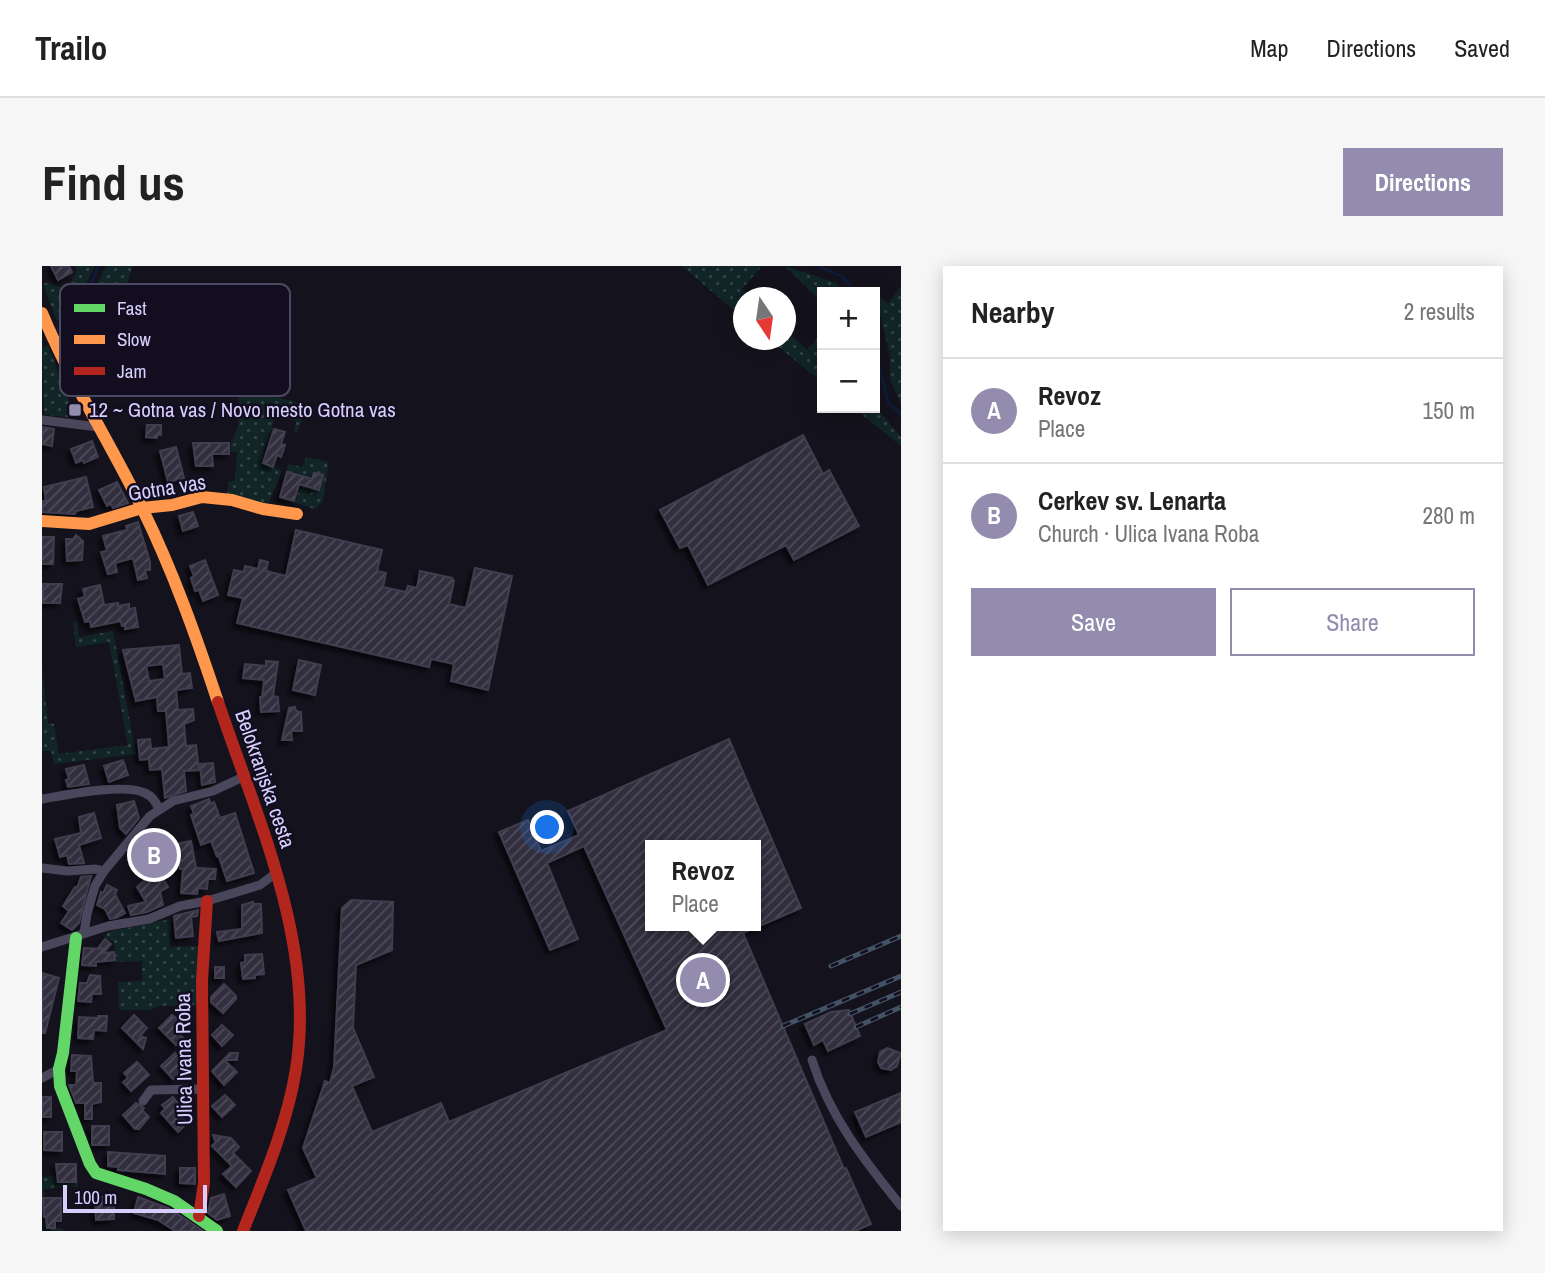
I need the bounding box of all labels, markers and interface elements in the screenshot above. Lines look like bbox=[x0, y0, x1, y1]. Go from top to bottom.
text: Trailo bbox=[35, 26, 107, 70]
text: Map bbox=[1250, 32, 1288, 64]
text: Directions bbox=[1326, 32, 1416, 64]
text: Saved bbox=[1454, 32, 1510, 64]
button: Directions bbox=[1343, 148, 1503, 216]
text: Find us bbox=[42, 149, 185, 215]
legend bbox=[60, 284, 290, 396]
north arrow bbox=[733, 287, 796, 350]
map controls bbox=[817, 287, 880, 413]
button: + bbox=[817, 287, 880, 350]
text: Nearby bbox=[971, 292, 1054, 332]
text: Fast bbox=[117, 295, 147, 321]
text: 2 results bbox=[1404, 296, 1475, 327]
text: Slow bbox=[117, 326, 152, 352]
button: − bbox=[817, 350, 880, 413]
text: Jam bbox=[117, 358, 146, 384]
text: Revoz bbox=[1038, 378, 1101, 413]
place label: 12 ~ Gotna vas / Novo mesto Gotna vas bbox=[89, 395, 396, 424]
text: A bbox=[987, 395, 1001, 426]
text: 150 m bbox=[1423, 395, 1475, 426]
marker: 12 ~ Gotna vas / Novo mesto Gotna vas bbox=[67, 402, 83, 418]
text: Place bbox=[1038, 413, 1085, 444]
street label: Gotna vas bbox=[126, 467, 208, 508]
text: Cerkev sv. Lenarta bbox=[1038, 483, 1226, 518]
text: B bbox=[987, 500, 1001, 531]
text: 280 m bbox=[1423, 500, 1475, 531]
text: Church · Ulica Ivana Roba bbox=[1038, 518, 1259, 549]
button: Save bbox=[971, 588, 1216, 656]
button: Share bbox=[1230, 588, 1475, 656]
street label: Belokranjska cesta bbox=[228, 706, 303, 852]
your location bbox=[530, 810, 564, 844]
pin: B bbox=[131, 829, 177, 881]
popup bbox=[645, 840, 761, 931]
text: Revoz bbox=[672, 853, 734, 888]
text: Place bbox=[672, 888, 719, 919]
pin: A bbox=[680, 954, 726, 1006]
street label: Ulica Ivana Roba bbox=[168, 992, 199, 1125]
scale bar bbox=[63, 1182, 206, 1214]
text: 100 m bbox=[74, 1184, 117, 1210]

